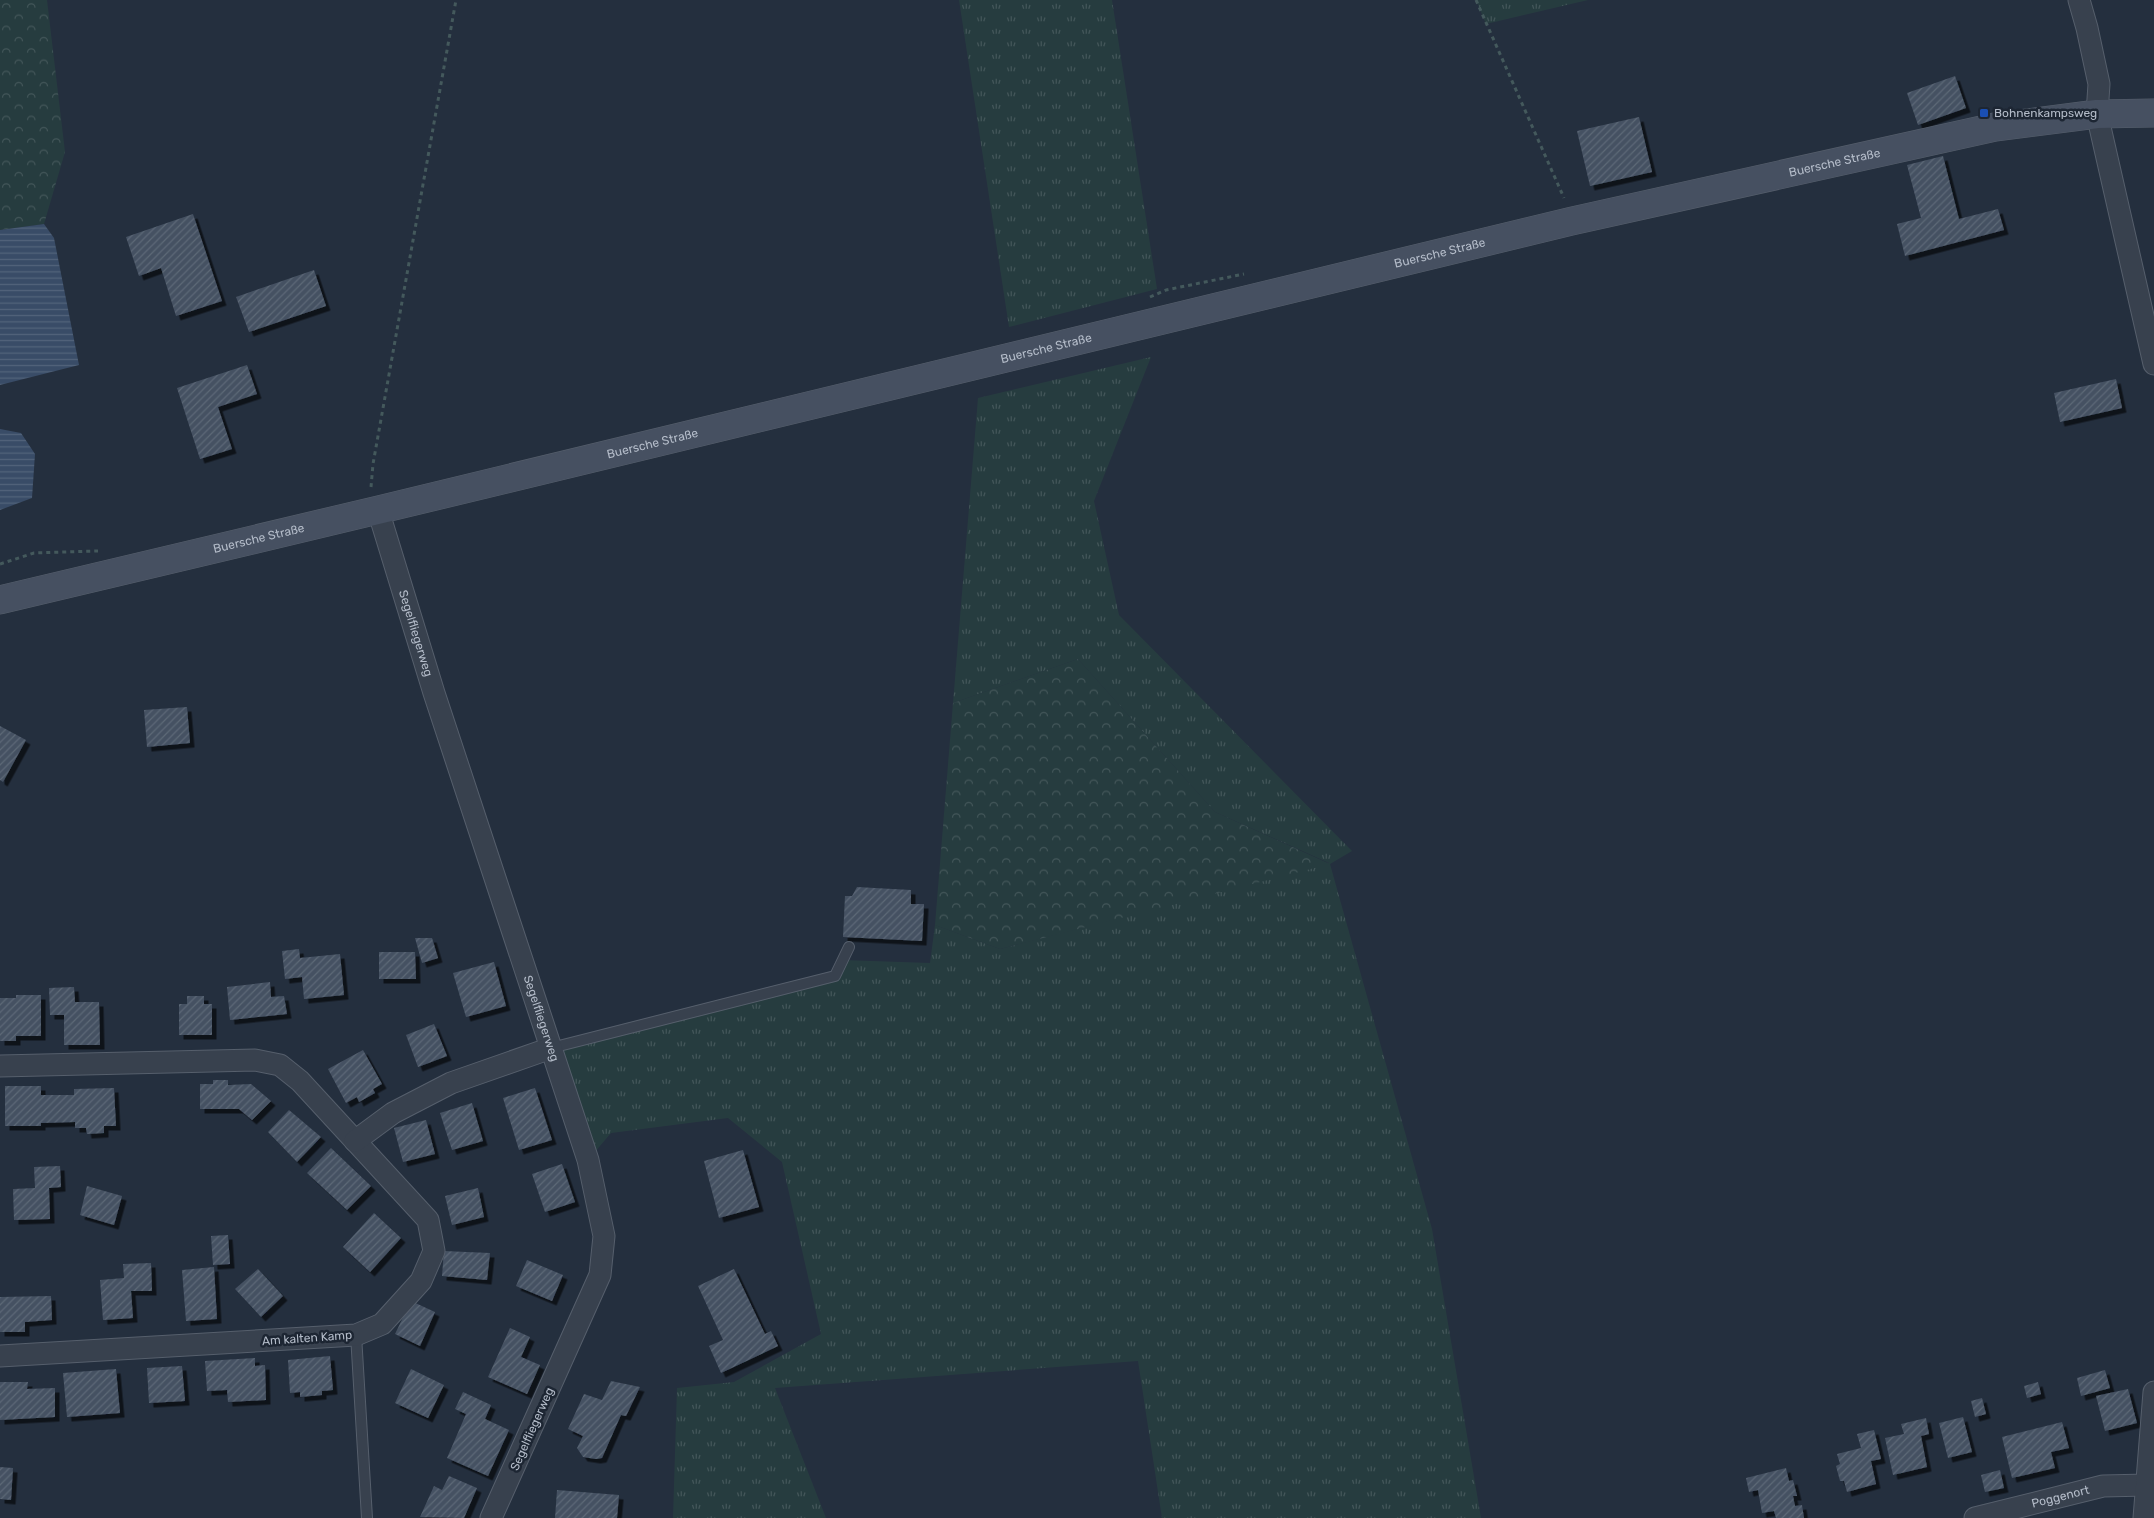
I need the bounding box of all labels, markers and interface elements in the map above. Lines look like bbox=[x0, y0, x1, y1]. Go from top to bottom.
place label: Bohnenkampsweg bbox=[1994, 106, 2097, 120]
marker: Bohnenkampsweg bbox=[1978, 107, 1990, 119]
street label: Buersche Straße bbox=[1787, 146, 1882, 180]
street label: Buersche Straße bbox=[1393, 235, 1487, 271]
street label: Buersche Straße bbox=[999, 330, 1093, 366]
street label: Buersche Straße bbox=[605, 426, 700, 461]
street label: Buersche Straße bbox=[212, 521, 306, 556]
street label: Segelfliegerweg bbox=[396, 588, 436, 678]
street label: Segelfliegerweg bbox=[521, 974, 562, 1063]
street label: Am kalten Kamp bbox=[261, 1328, 353, 1348]
street label: Segelfliegerweg bbox=[507, 1385, 557, 1473]
street label: Poggenort bbox=[2030, 1483, 2091, 1511]

